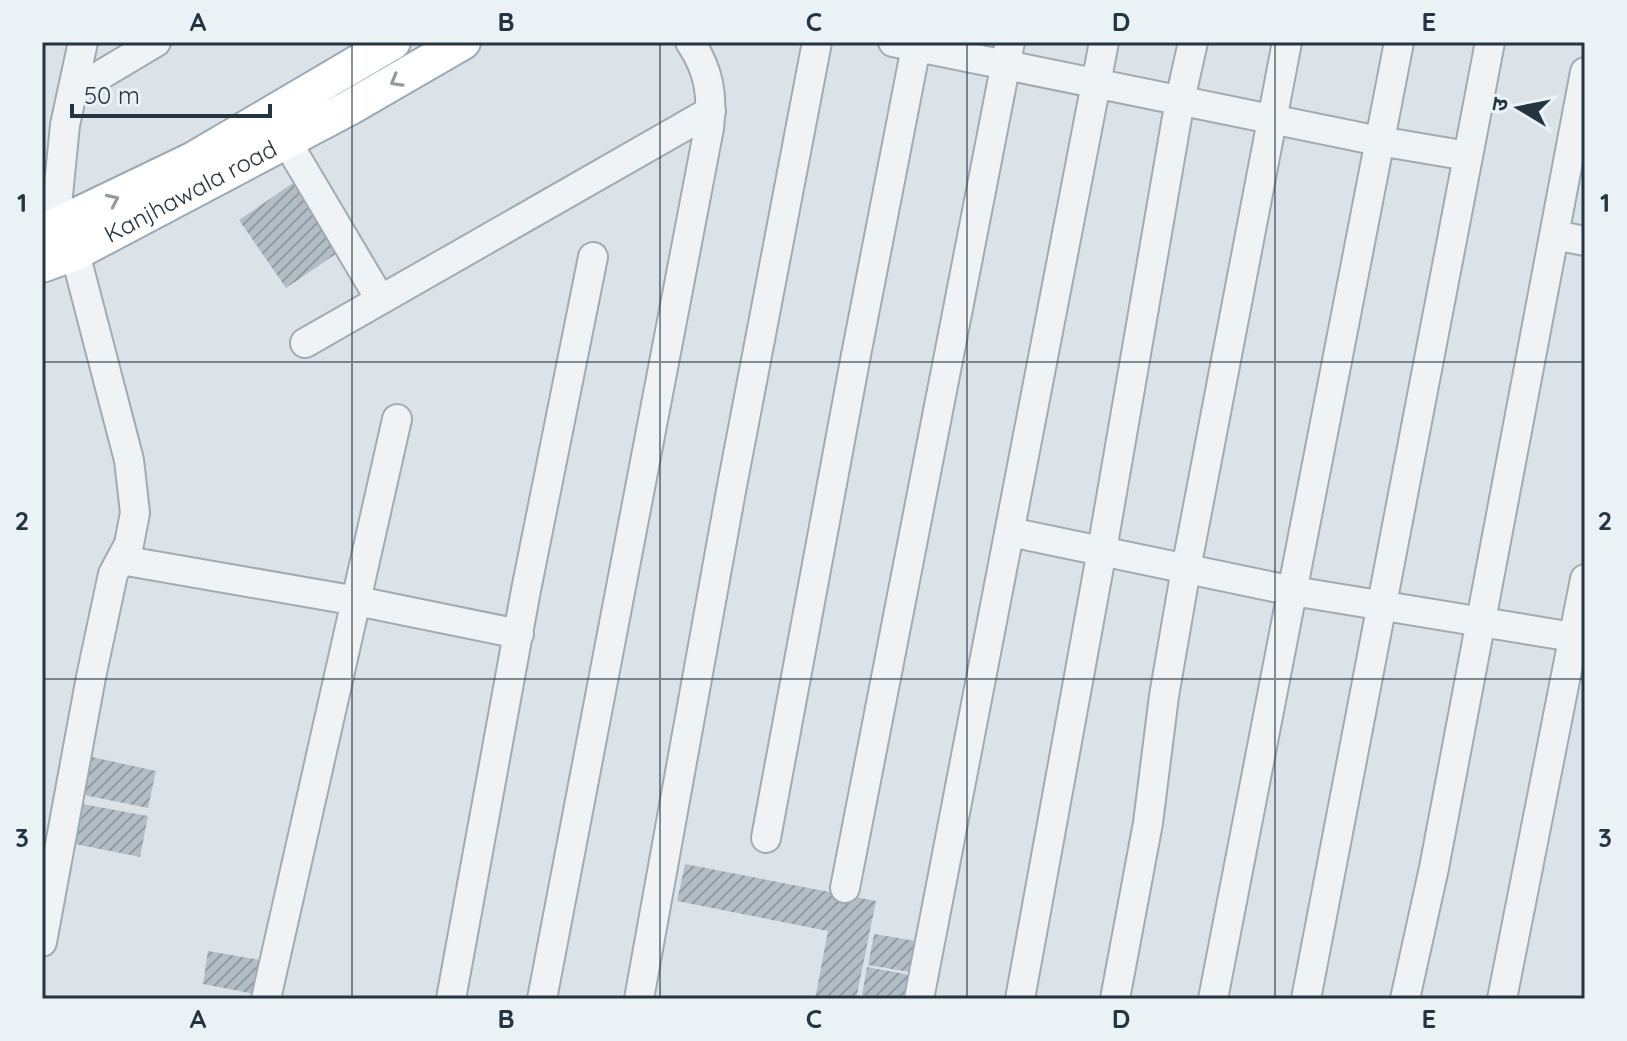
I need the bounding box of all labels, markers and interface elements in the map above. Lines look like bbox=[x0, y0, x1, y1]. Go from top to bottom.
text: A bbox=[190, 5, 207, 38]
text: B bbox=[497, 5, 515, 38]
text: C bbox=[806, 5, 822, 38]
text: D bbox=[1112, 5, 1130, 38]
text: E bbox=[1422, 5, 1436, 38]
scale bar bbox=[72, 68, 270, 118]
north arrow bbox=[1479, 68, 1559, 148]
one-way arrow bbox=[390, 71, 405, 87]
text: 50 m bbox=[84, 80, 140, 110]
text: उ bbox=[1484, 95, 1514, 113]
street label: Kanjhawala road bbox=[99, 133, 282, 249]
text: 1 bbox=[17, 186, 27, 219]
text: 1 bbox=[1600, 186, 1610, 219]
one-way arrow bbox=[105, 194, 119, 210]
text: 2 bbox=[15, 504, 29, 537]
text: 2 bbox=[1598, 504, 1612, 537]
text: 3 bbox=[15, 821, 29, 854]
text: 3 bbox=[1598, 821, 1612, 854]
text: A bbox=[190, 1002, 207, 1035]
text: B bbox=[497, 1002, 515, 1035]
text: C bbox=[806, 1002, 822, 1035]
text: D bbox=[1112, 1002, 1130, 1035]
text: E bbox=[1422, 1002, 1436, 1035]

